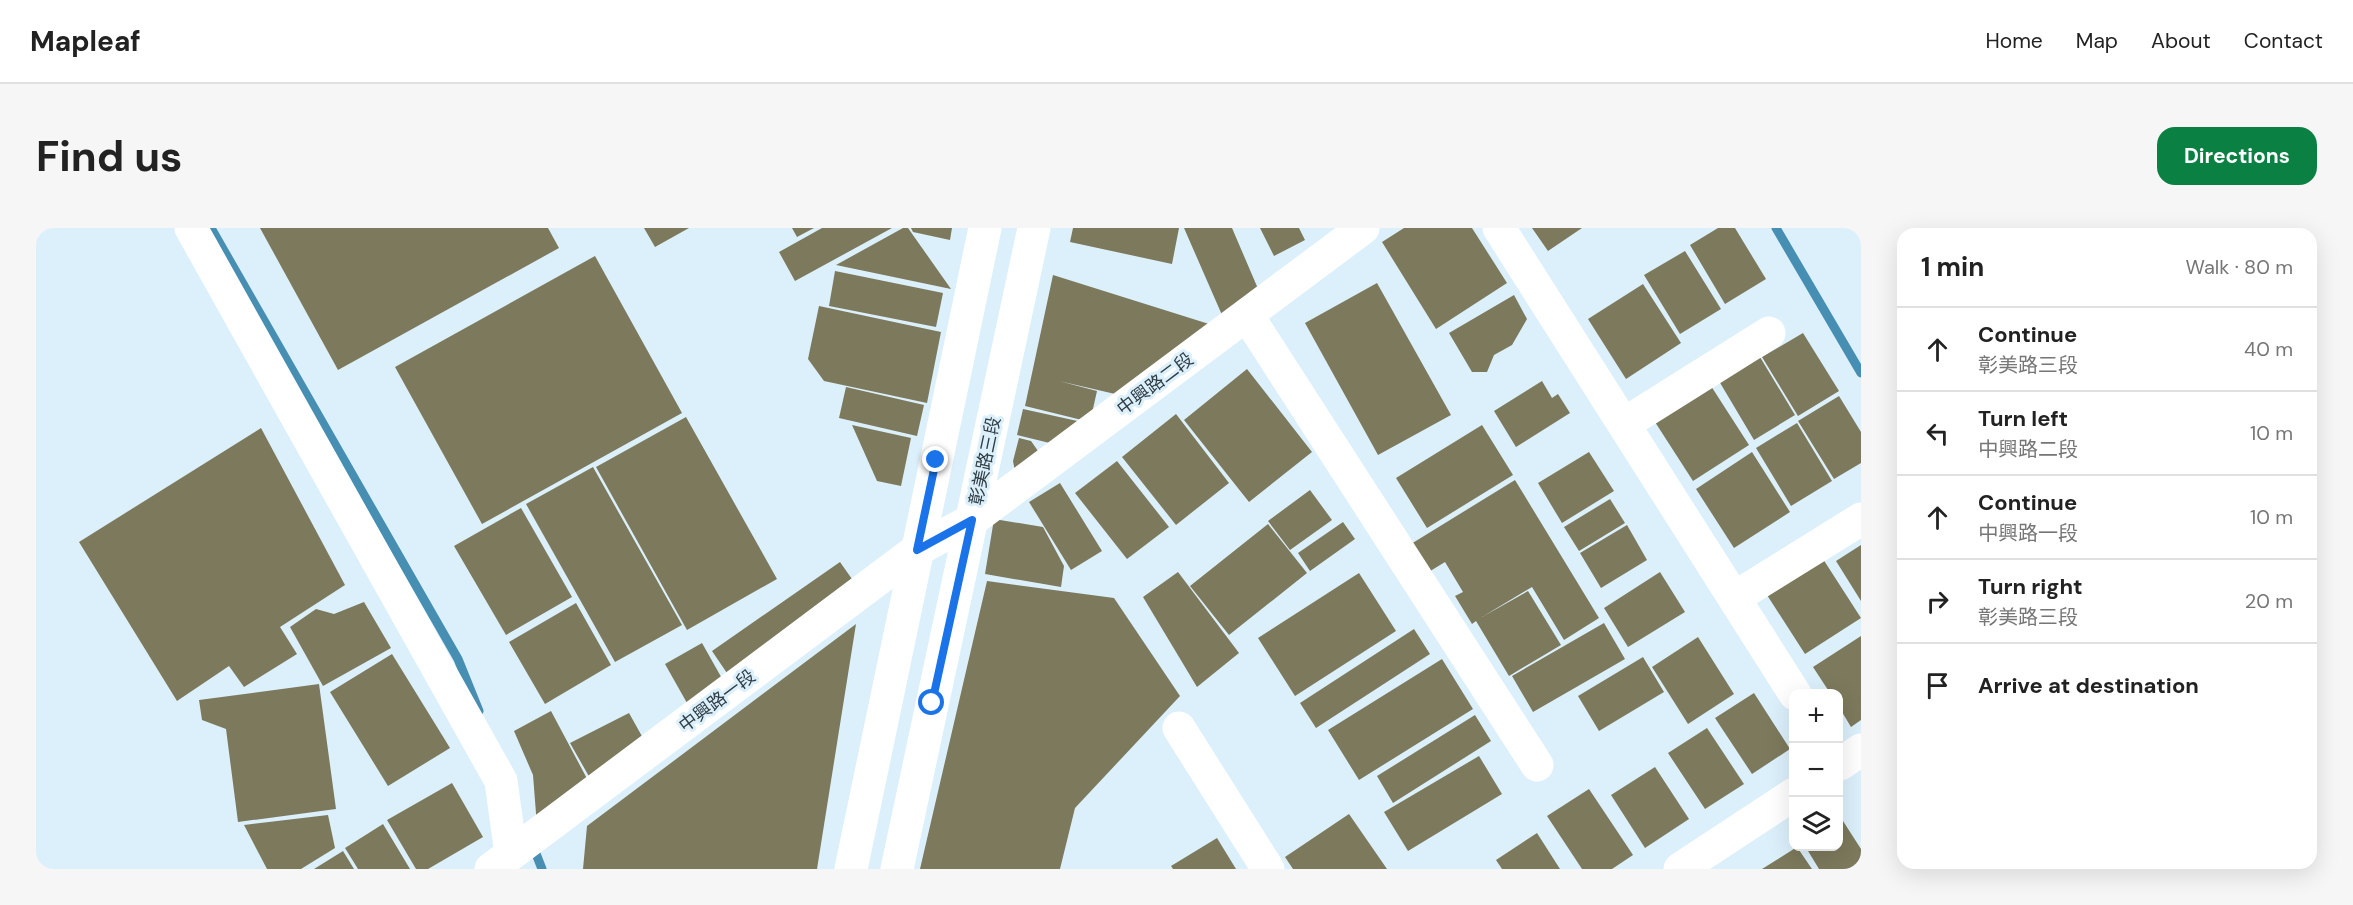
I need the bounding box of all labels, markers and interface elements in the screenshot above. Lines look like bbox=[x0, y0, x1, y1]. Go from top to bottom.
text: Mapleaf bbox=[30, 23, 141, 60]
text: Home bbox=[1985, 27, 2043, 55]
text: Map bbox=[2076, 27, 2118, 55]
text: About bbox=[2151, 27, 2211, 55]
text: Contact bbox=[2244, 27, 2323, 55]
button: Directions bbox=[2157, 127, 2317, 185]
text: Find us bbox=[36, 129, 182, 184]
text: 1 min bbox=[1921, 250, 1984, 284]
text: Walk · 80 m bbox=[2186, 254, 2293, 280]
text: Continue bbox=[1978, 320, 2077, 349]
icon: ahead bbox=[1921, 333, 1954, 366]
text: 40 m bbox=[2244, 336, 2293, 362]
street label: 中興路二段 bbox=[1112, 347, 1198, 421]
text: 彰美路三段 bbox=[1978, 352, 2078, 378]
text: Turn left bbox=[1978, 404, 2068, 433]
street label: 彰美路三段 bbox=[964, 414, 1006, 508]
icon: left bbox=[1921, 417, 1954, 450]
text: 10 m bbox=[2250, 420, 2293, 446]
text: 中興路二段 bbox=[1978, 436, 2078, 462]
route end bbox=[922, 446, 948, 472]
text: Continue bbox=[1978, 488, 2077, 517]
icon: ahead bbox=[1921, 501, 1954, 534]
text: 10 m bbox=[2250, 504, 2293, 530]
text: 中興路一段 bbox=[1978, 520, 2078, 546]
text: Turn right bbox=[1978, 572, 2083, 601]
icon: right bbox=[1921, 585, 1954, 618]
text: 20 m bbox=[2245, 588, 2293, 614]
text: 彰美路三段 bbox=[1978, 604, 2078, 630]
street label: 中興路一段 bbox=[674, 664, 760, 738]
icon: arrive bbox=[1921, 669, 1954, 702]
text: Arrive at destination bbox=[1978, 671, 2199, 700]
route start bbox=[918, 689, 944, 715]
map controls bbox=[1789, 689, 1843, 851]
button: + bbox=[1789, 689, 1843, 743]
button: − bbox=[1789, 743, 1843, 797]
button: layers bbox=[1789, 797, 1843, 851]

